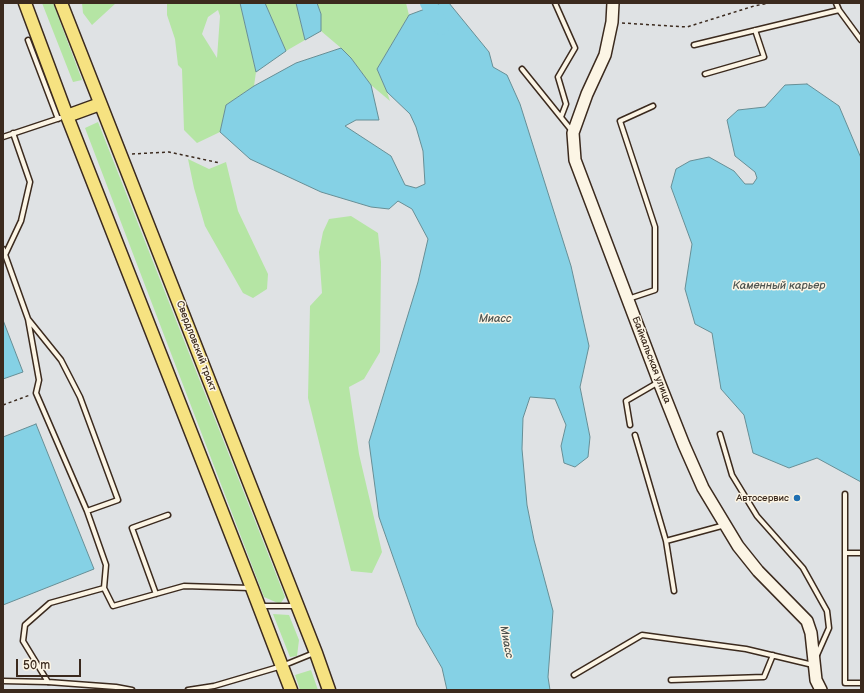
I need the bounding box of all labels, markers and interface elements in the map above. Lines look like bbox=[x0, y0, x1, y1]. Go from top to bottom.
water label: Каменный карьер bbox=[733, 279, 825, 293]
street label: Свердловский тракт bbox=[173, 299, 219, 393]
water label: Миасс bbox=[479, 312, 511, 326]
street label: Байкальская улица bbox=[629, 315, 673, 405]
place label: Автосервис bbox=[736, 492, 789, 504]
marker: Автосервис bbox=[792, 493, 802, 503]
water label: Миасс bbox=[496, 625, 516, 659]
scale bar bbox=[18, 651, 83, 677]
text: 50 m bbox=[23, 658, 50, 673]

